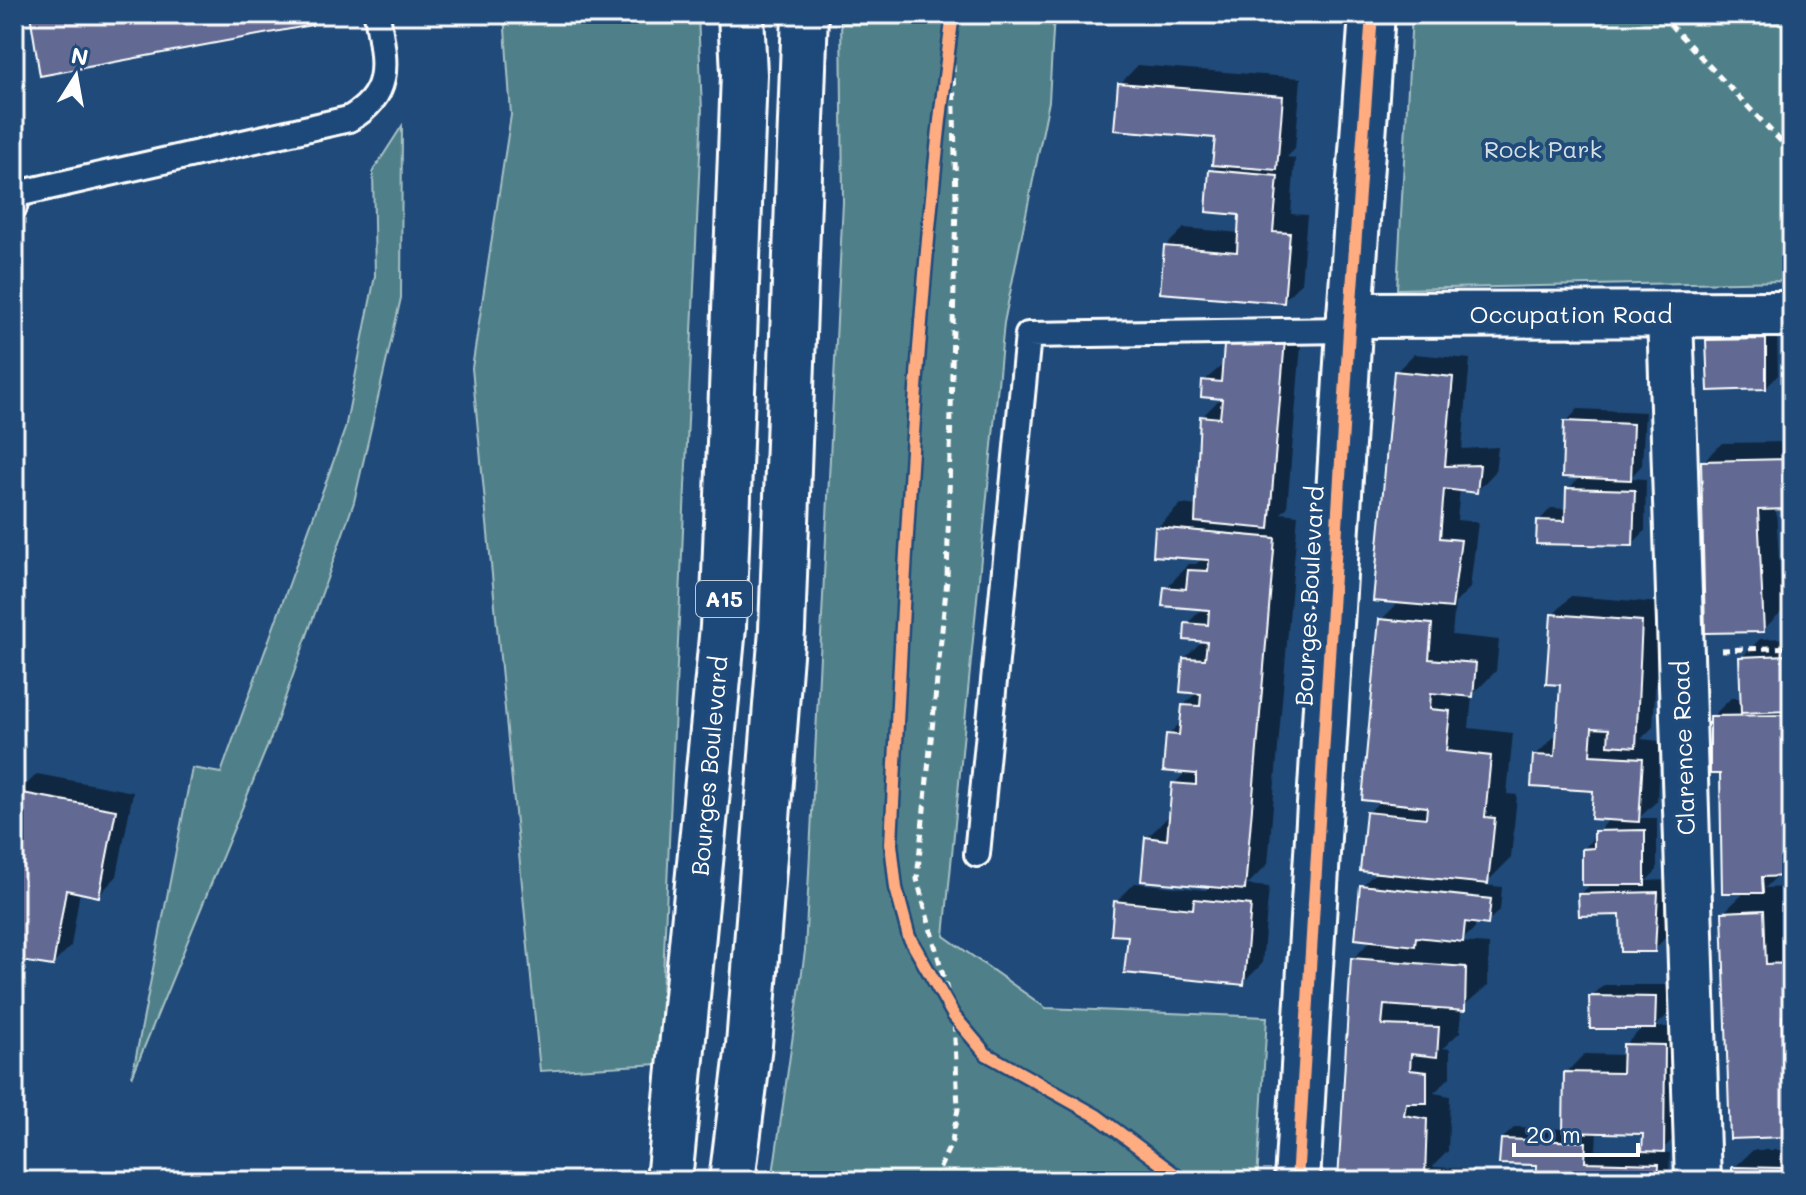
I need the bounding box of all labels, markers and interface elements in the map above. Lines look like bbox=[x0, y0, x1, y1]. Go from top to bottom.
north arrow bbox=[36, 36, 116, 116]
text: N bbox=[69, 40, 91, 72]
park label: Rock Park bbox=[1484, 133, 1602, 164]
street label: Occupation Road bbox=[1469, 298, 1673, 329]
street label: Bourges Boulevard bbox=[1287, 485, 1330, 707]
road number: A15 bbox=[696, 581, 752, 617]
street label: Bourges Boulevard bbox=[683, 655, 734, 877]
street label: Clarence Road bbox=[1664, 660, 1701, 836]
scale bar bbox=[1514, 1107, 1638, 1157]
text: 20 m bbox=[1526, 1118, 1581, 1149]

